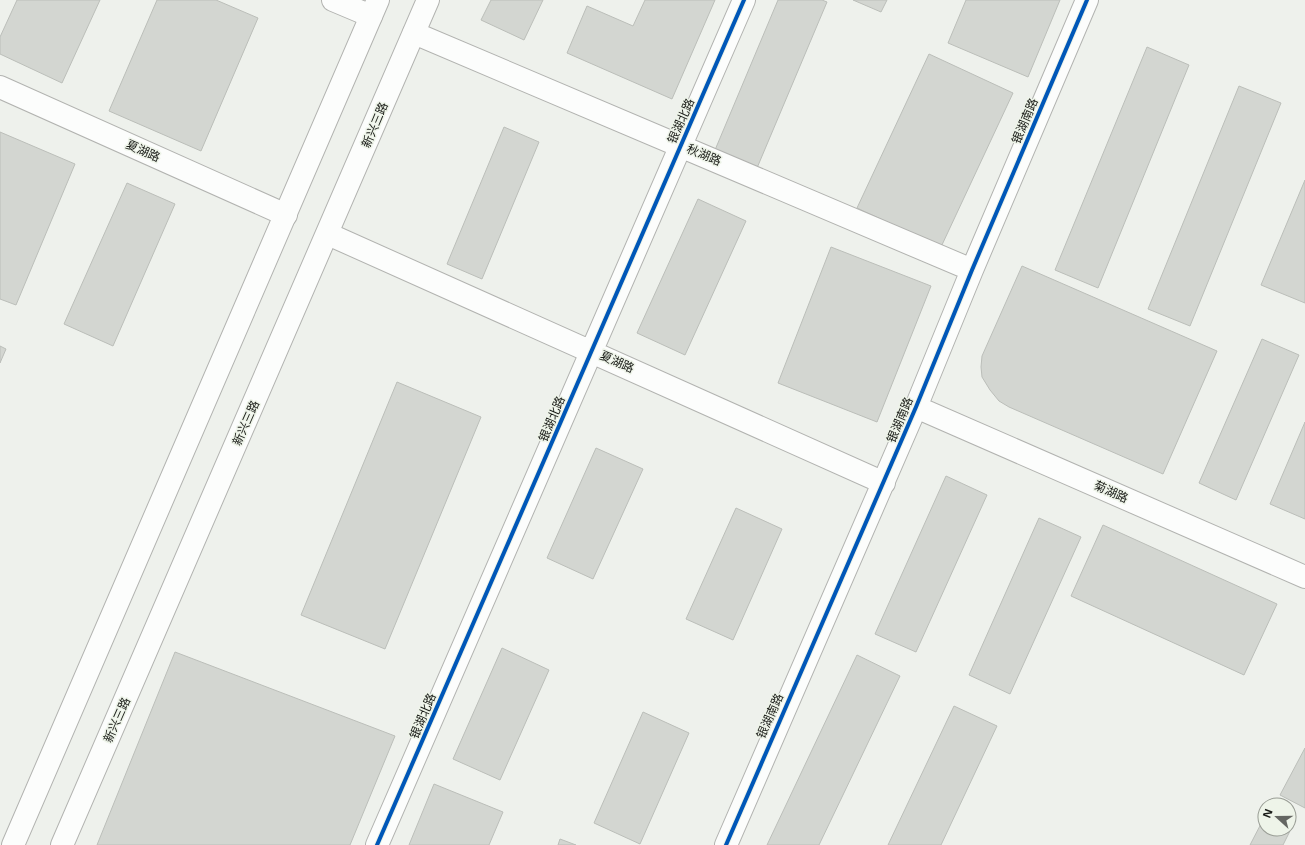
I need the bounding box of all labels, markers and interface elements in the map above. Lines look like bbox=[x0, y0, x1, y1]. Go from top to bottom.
street label: 银湖北路 bbox=[663, 95, 698, 146]
street label: 银湖南路 bbox=[1007, 95, 1042, 146]
street label: 新兴三路 bbox=[357, 99, 392, 150]
street label: 夏湖路 bbox=[123, 135, 163, 166]
street label: 秋湖路 bbox=[684, 140, 724, 169]
street label: 夏湖路 bbox=[597, 346, 637, 377]
street label: 银湖北路 bbox=[534, 393, 569, 444]
street label: 银湖南路 bbox=[882, 394, 917, 445]
street label: 新兴三路 bbox=[228, 397, 263, 448]
street label: 菊湖路 bbox=[1091, 476, 1131, 507]
street label: 银湖北路 bbox=[405, 690, 440, 741]
street label: 银湖南路 bbox=[752, 690, 787, 741]
street label: 新兴三路 bbox=[99, 694, 134, 745]
north arrow bbox=[1257, 797, 1297, 837]
text: N bbox=[1259, 806, 1276, 820]

